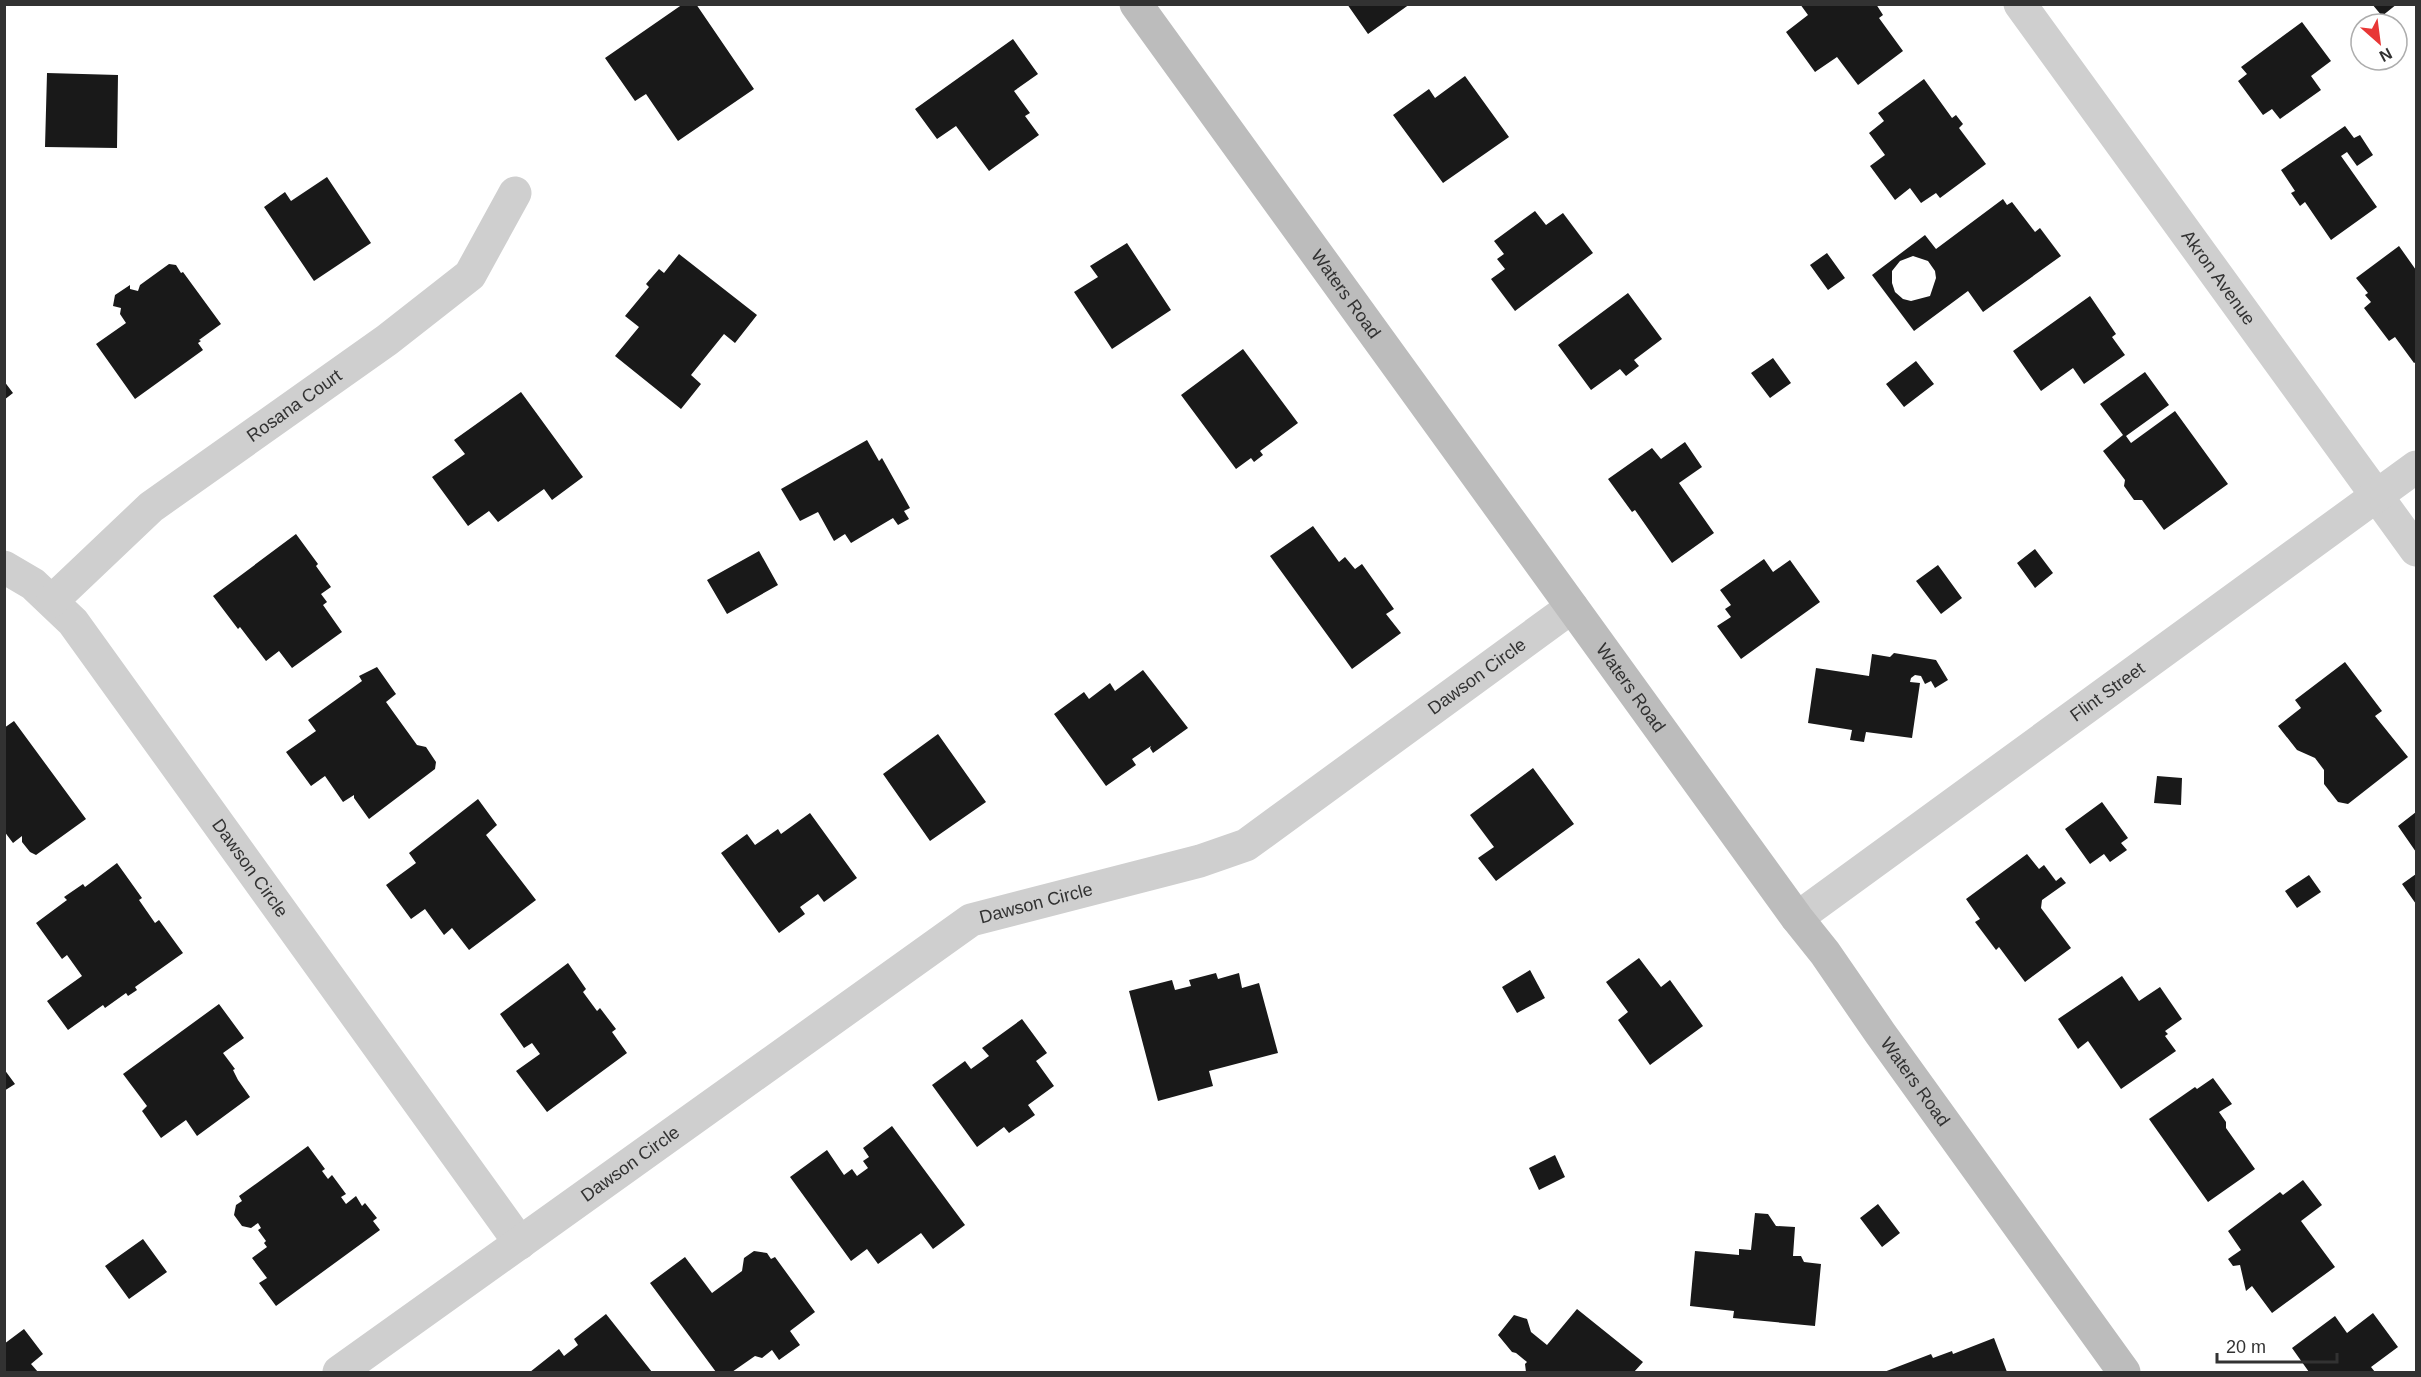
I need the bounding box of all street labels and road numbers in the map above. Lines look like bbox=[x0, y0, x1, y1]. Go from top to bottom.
street label: Akron Avenue bbox=[2178, 226, 2259, 329]
street label: Waters Road bbox=[1307, 246, 1384, 342]
street label: Rosana Court bbox=[243, 365, 345, 446]
street label: Dawson Circle bbox=[1424, 634, 1530, 719]
street label: Waters Road bbox=[1592, 640, 1669, 736]
street label: Flint Street bbox=[2066, 658, 2148, 726]
street label: Dawson Circle bbox=[208, 815, 292, 921]
street label: Dawson Circle bbox=[977, 879, 1095, 927]
street label: Waters Road bbox=[1877, 1034, 1954, 1130]
street label: Dawson Circle bbox=[577, 1122, 683, 1206]

